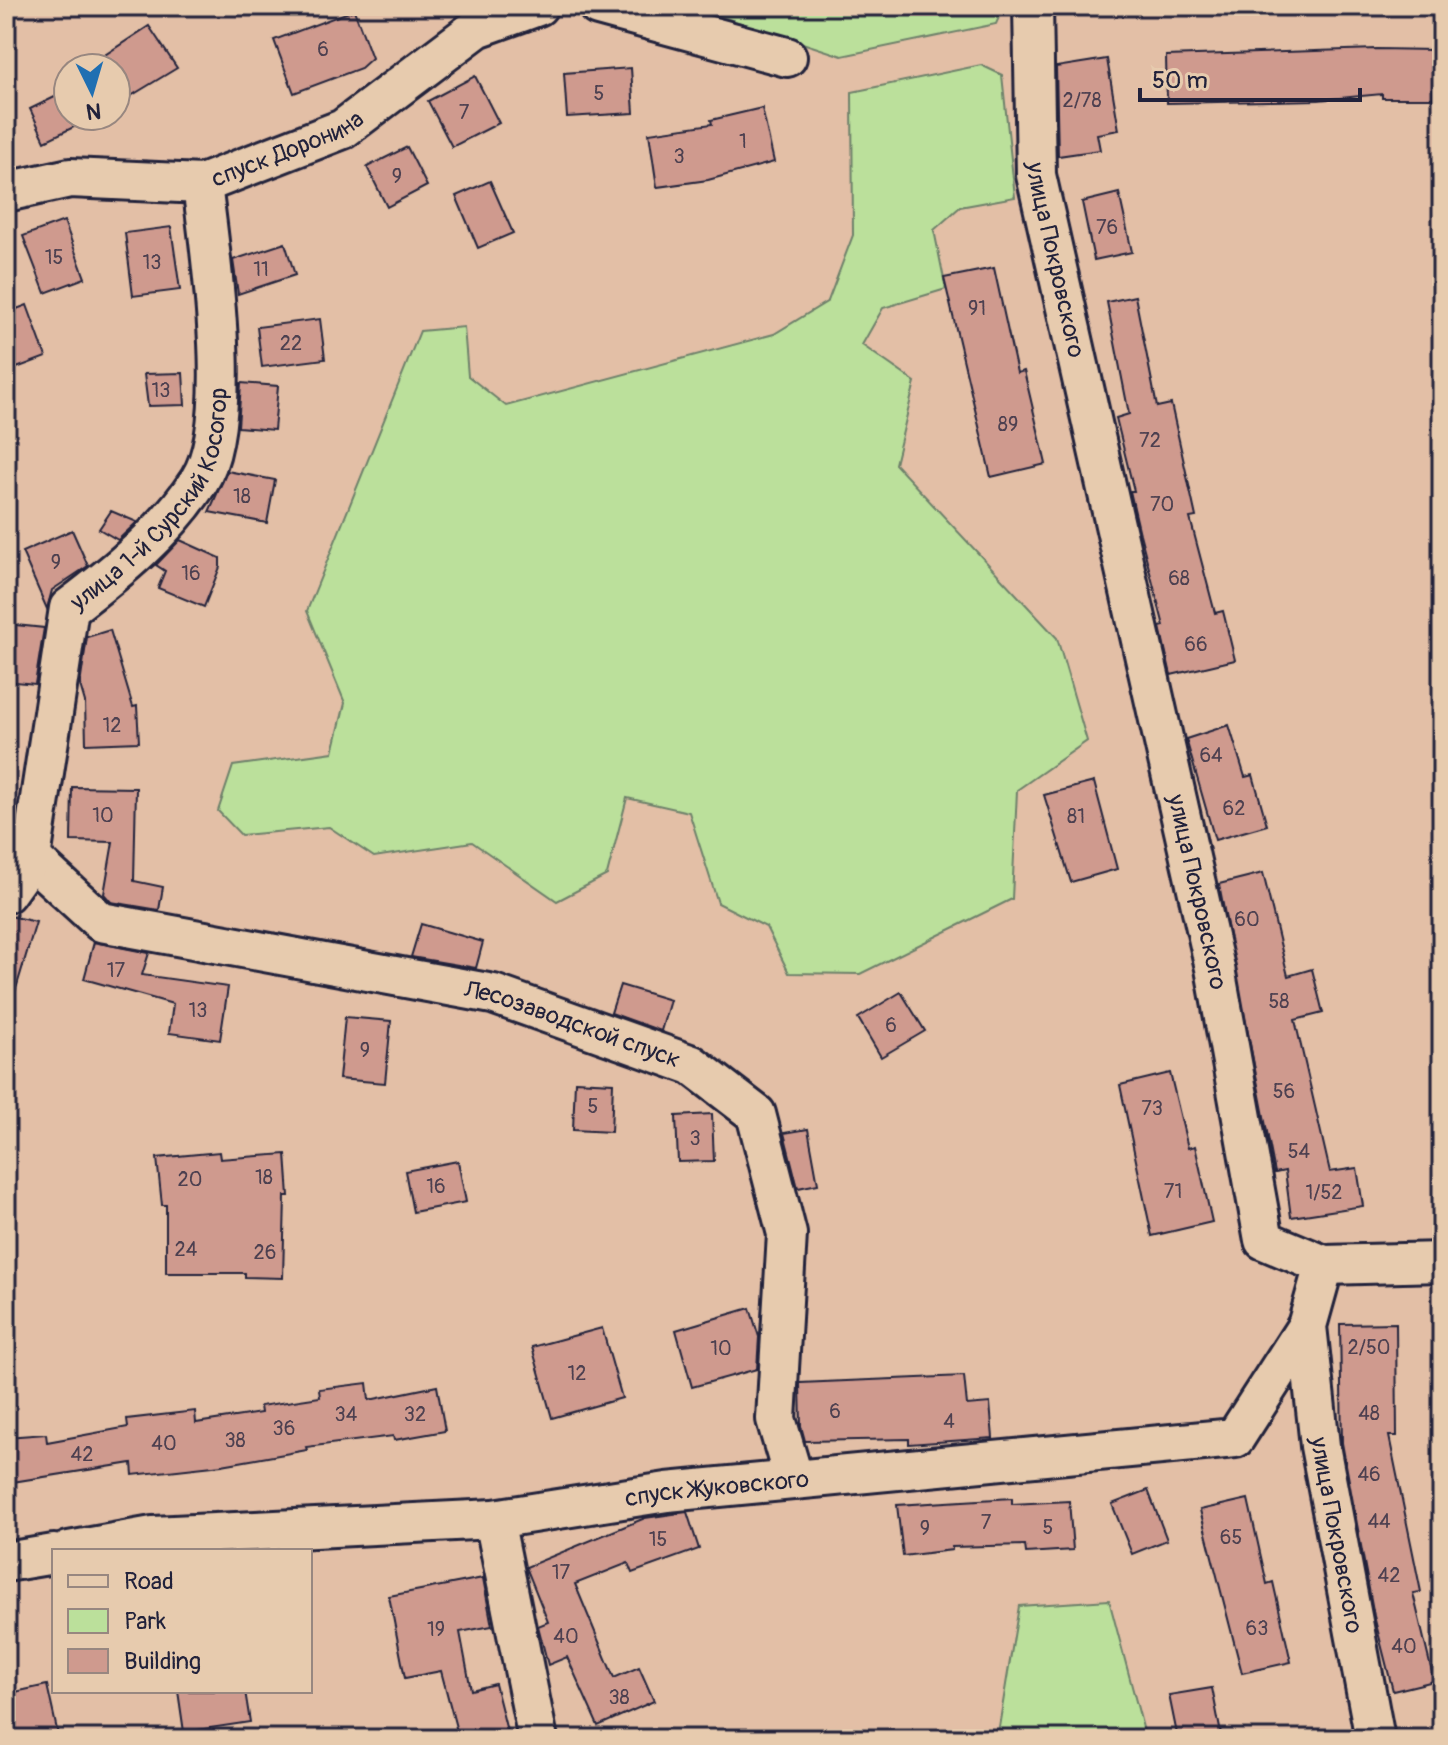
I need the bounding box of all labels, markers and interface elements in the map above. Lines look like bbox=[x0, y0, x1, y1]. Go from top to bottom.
house number: 6 bbox=[317, 37, 329, 62]
north arrow bbox=[52, 52, 132, 132]
scale bar bbox=[1140, 52, 1360, 102]
text: 50 m bbox=[1152, 66, 1208, 95]
house number: 5 bbox=[594, 81, 604, 106]
house number: 2/78 bbox=[1062, 88, 1102, 113]
text: N bbox=[85, 96, 102, 126]
house number: 7 bbox=[459, 100, 470, 125]
street label: спуск Доронина bbox=[207, 104, 369, 193]
house number: 1 bbox=[739, 129, 747, 154]
house number: 3 bbox=[673, 144, 685, 169]
street label: улица Покровского bbox=[1021, 161, 1091, 360]
house number: 9 bbox=[392, 164, 402, 189]
house number: 76 bbox=[1096, 215, 1118, 240]
house number: 15 bbox=[45, 245, 63, 270]
house number: 13 bbox=[143, 250, 161, 275]
house number: 11 bbox=[253, 257, 269, 282]
house number: 91 bbox=[968, 296, 986, 321]
house number: 22 bbox=[280, 331, 302, 356]
house number: 13 bbox=[152, 378, 170, 403]
street label: улица 1-й Сурский Косогор bbox=[64, 387, 233, 617]
house number: 89 bbox=[998, 412, 1018, 437]
house number: 72 bbox=[1139, 428, 1161, 453]
house number: 18 bbox=[233, 484, 251, 509]
house number: 70 bbox=[1150, 492, 1174, 517]
house number: 9 bbox=[51, 550, 61, 575]
house number: 16 bbox=[181, 561, 201, 586]
house number: 68 bbox=[1168, 566, 1190, 591]
house number: 66 bbox=[1184, 632, 1208, 657]
house number: 12 bbox=[103, 713, 122, 738]
house number: 64 bbox=[1199, 743, 1223, 768]
street label: улица Покровского bbox=[1162, 791, 1233, 992]
house number: 62 bbox=[1223, 796, 1245, 821]
house number: 10 bbox=[92, 803, 114, 828]
house number: 81 bbox=[1067, 804, 1085, 829]
house number: 60 bbox=[1234, 907, 1260, 932]
house number: 17 bbox=[107, 958, 126, 983]
street label: Лесозаводской спуск bbox=[461, 974, 684, 1074]
house number: 58 bbox=[1269, 989, 1289, 1014]
house number: 13 bbox=[189, 998, 207, 1023]
house number: 6 bbox=[885, 1013, 897, 1038]
house number: 9 bbox=[360, 1038, 370, 1063]
house number: 56 bbox=[1273, 1079, 1295, 1104]
house number: 5 bbox=[588, 1094, 598, 1119]
house number: 73 bbox=[1141, 1096, 1163, 1121]
house number: 3 bbox=[689, 1126, 701, 1151]
house number: 54 bbox=[1288, 1139, 1311, 1164]
house number: 18 bbox=[255, 1165, 273, 1190]
house number: 20 bbox=[178, 1167, 202, 1192]
house number: 16 bbox=[426, 1174, 446, 1199]
house number: 71 bbox=[1164, 1179, 1182, 1204]
house number: 1/52 bbox=[1305, 1180, 1343, 1205]
house number: 24 bbox=[175, 1237, 198, 1262]
house number: 26 bbox=[254, 1240, 276, 1265]
house number: 2/50 bbox=[1348, 1335, 1390, 1360]
house number: 10 bbox=[710, 1336, 732, 1361]
house number: 12 bbox=[568, 1361, 587, 1386]
house number: 6 bbox=[829, 1399, 841, 1424]
house number: 48 bbox=[1358, 1401, 1380, 1426]
house number: 34 bbox=[335, 1402, 358, 1427]
house number: 32 bbox=[404, 1402, 426, 1427]
house number: 4 bbox=[943, 1409, 955, 1434]
house number: 36 bbox=[273, 1416, 295, 1441]
house number: 38 bbox=[224, 1428, 246, 1453]
house number: 40 bbox=[151, 1431, 177, 1456]
street label: улица Покровского bbox=[1305, 1434, 1369, 1636]
house number: 42 bbox=[71, 1442, 93, 1467]
house number: 46 bbox=[1357, 1462, 1381, 1487]
street label: спуск Жуковского bbox=[623, 1464, 810, 1513]
house number: 44 bbox=[1367, 1509, 1391, 1534]
house number: 7 bbox=[981, 1510, 992, 1535]
house number: 5 bbox=[1043, 1515, 1053, 1540]
house number: 9 bbox=[920, 1516, 930, 1541]
house number: 65 bbox=[1220, 1525, 1242, 1550]
house number: 15 bbox=[649, 1527, 667, 1552]
legend bbox=[52, 1549, 312, 1693]
house number: 17 bbox=[552, 1560, 571, 1585]
house number: 42 bbox=[1378, 1563, 1400, 1588]
text: Road bbox=[124, 1567, 174, 1596]
text: Park bbox=[124, 1607, 166, 1636]
house number: 63 bbox=[1246, 1616, 1268, 1641]
house number: 19 bbox=[427, 1617, 445, 1642]
house number: 40 bbox=[553, 1624, 579, 1649]
house number: 40 bbox=[1391, 1634, 1417, 1659]
text: Building bbox=[124, 1647, 201, 1676]
house number: 38 bbox=[608, 1685, 630, 1710]

